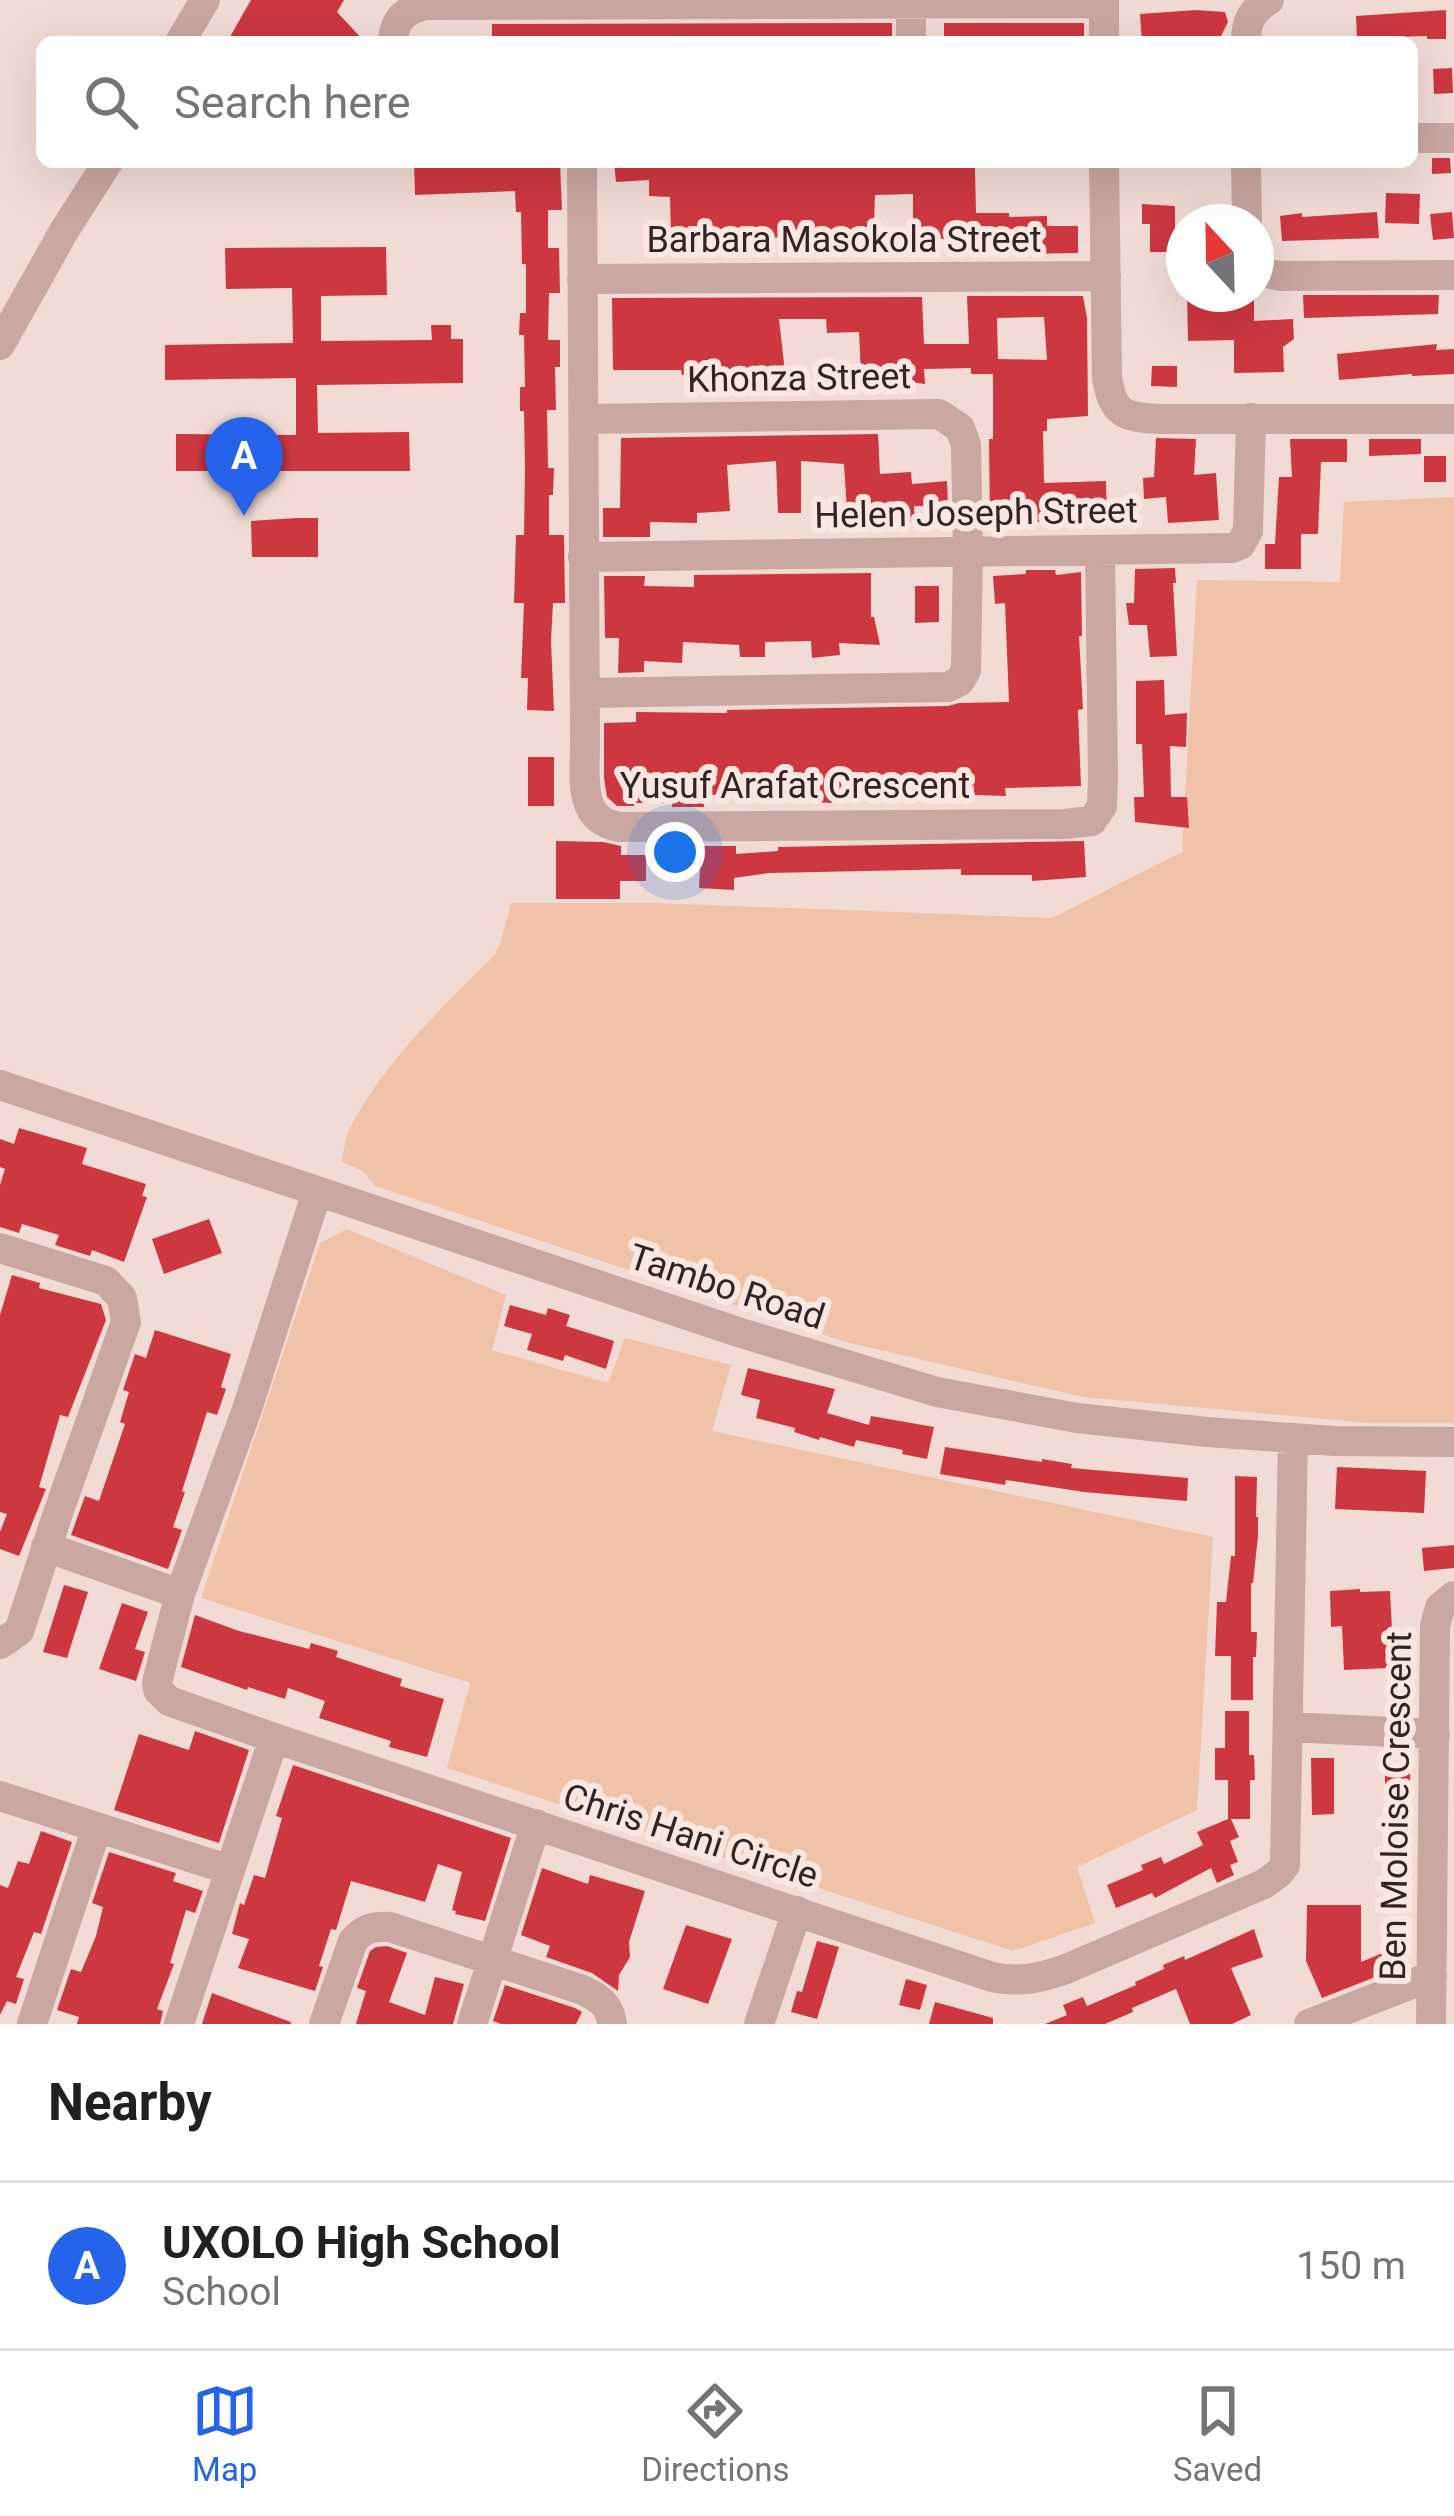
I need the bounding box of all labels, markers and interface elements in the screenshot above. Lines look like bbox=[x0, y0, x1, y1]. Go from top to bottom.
search box bbox=[36, 36, 1418, 168]
icon: search bbox=[78, 69, 144, 135]
text: Search here bbox=[174, 76, 411, 129]
north arrow bbox=[1166, 204, 1274, 312]
street label: Barbara Masokola Street bbox=[646, 219, 1042, 261]
street label: Khonza Street bbox=[687, 355, 911, 401]
pin: A bbox=[205, 417, 283, 516]
street label: Helen Joseph Street bbox=[814, 489, 1138, 537]
street label: Yusuf Arafat Crescent bbox=[620, 765, 970, 807]
your location bbox=[645, 822, 705, 882]
street label: Tambo Road bbox=[624, 1236, 830, 1338]
street label: Ben Moloise Crescent bbox=[1372, 1631, 1420, 1981]
street label: Chris Hani Circle bbox=[558, 1775, 823, 1897]
text: Nearby bbox=[48, 2073, 212, 2132]
text: UXOLO High School bbox=[162, 2216, 561, 2269]
text: A bbox=[74, 2243, 100, 2289]
text: 150 m bbox=[1296, 2243, 1406, 2289]
text: School bbox=[162, 2269, 281, 2315]
tab: Map bbox=[192, 2378, 258, 2489]
tab: Directions bbox=[641, 2378, 790, 2489]
tab: Saved bbox=[1173, 2378, 1262, 2489]

